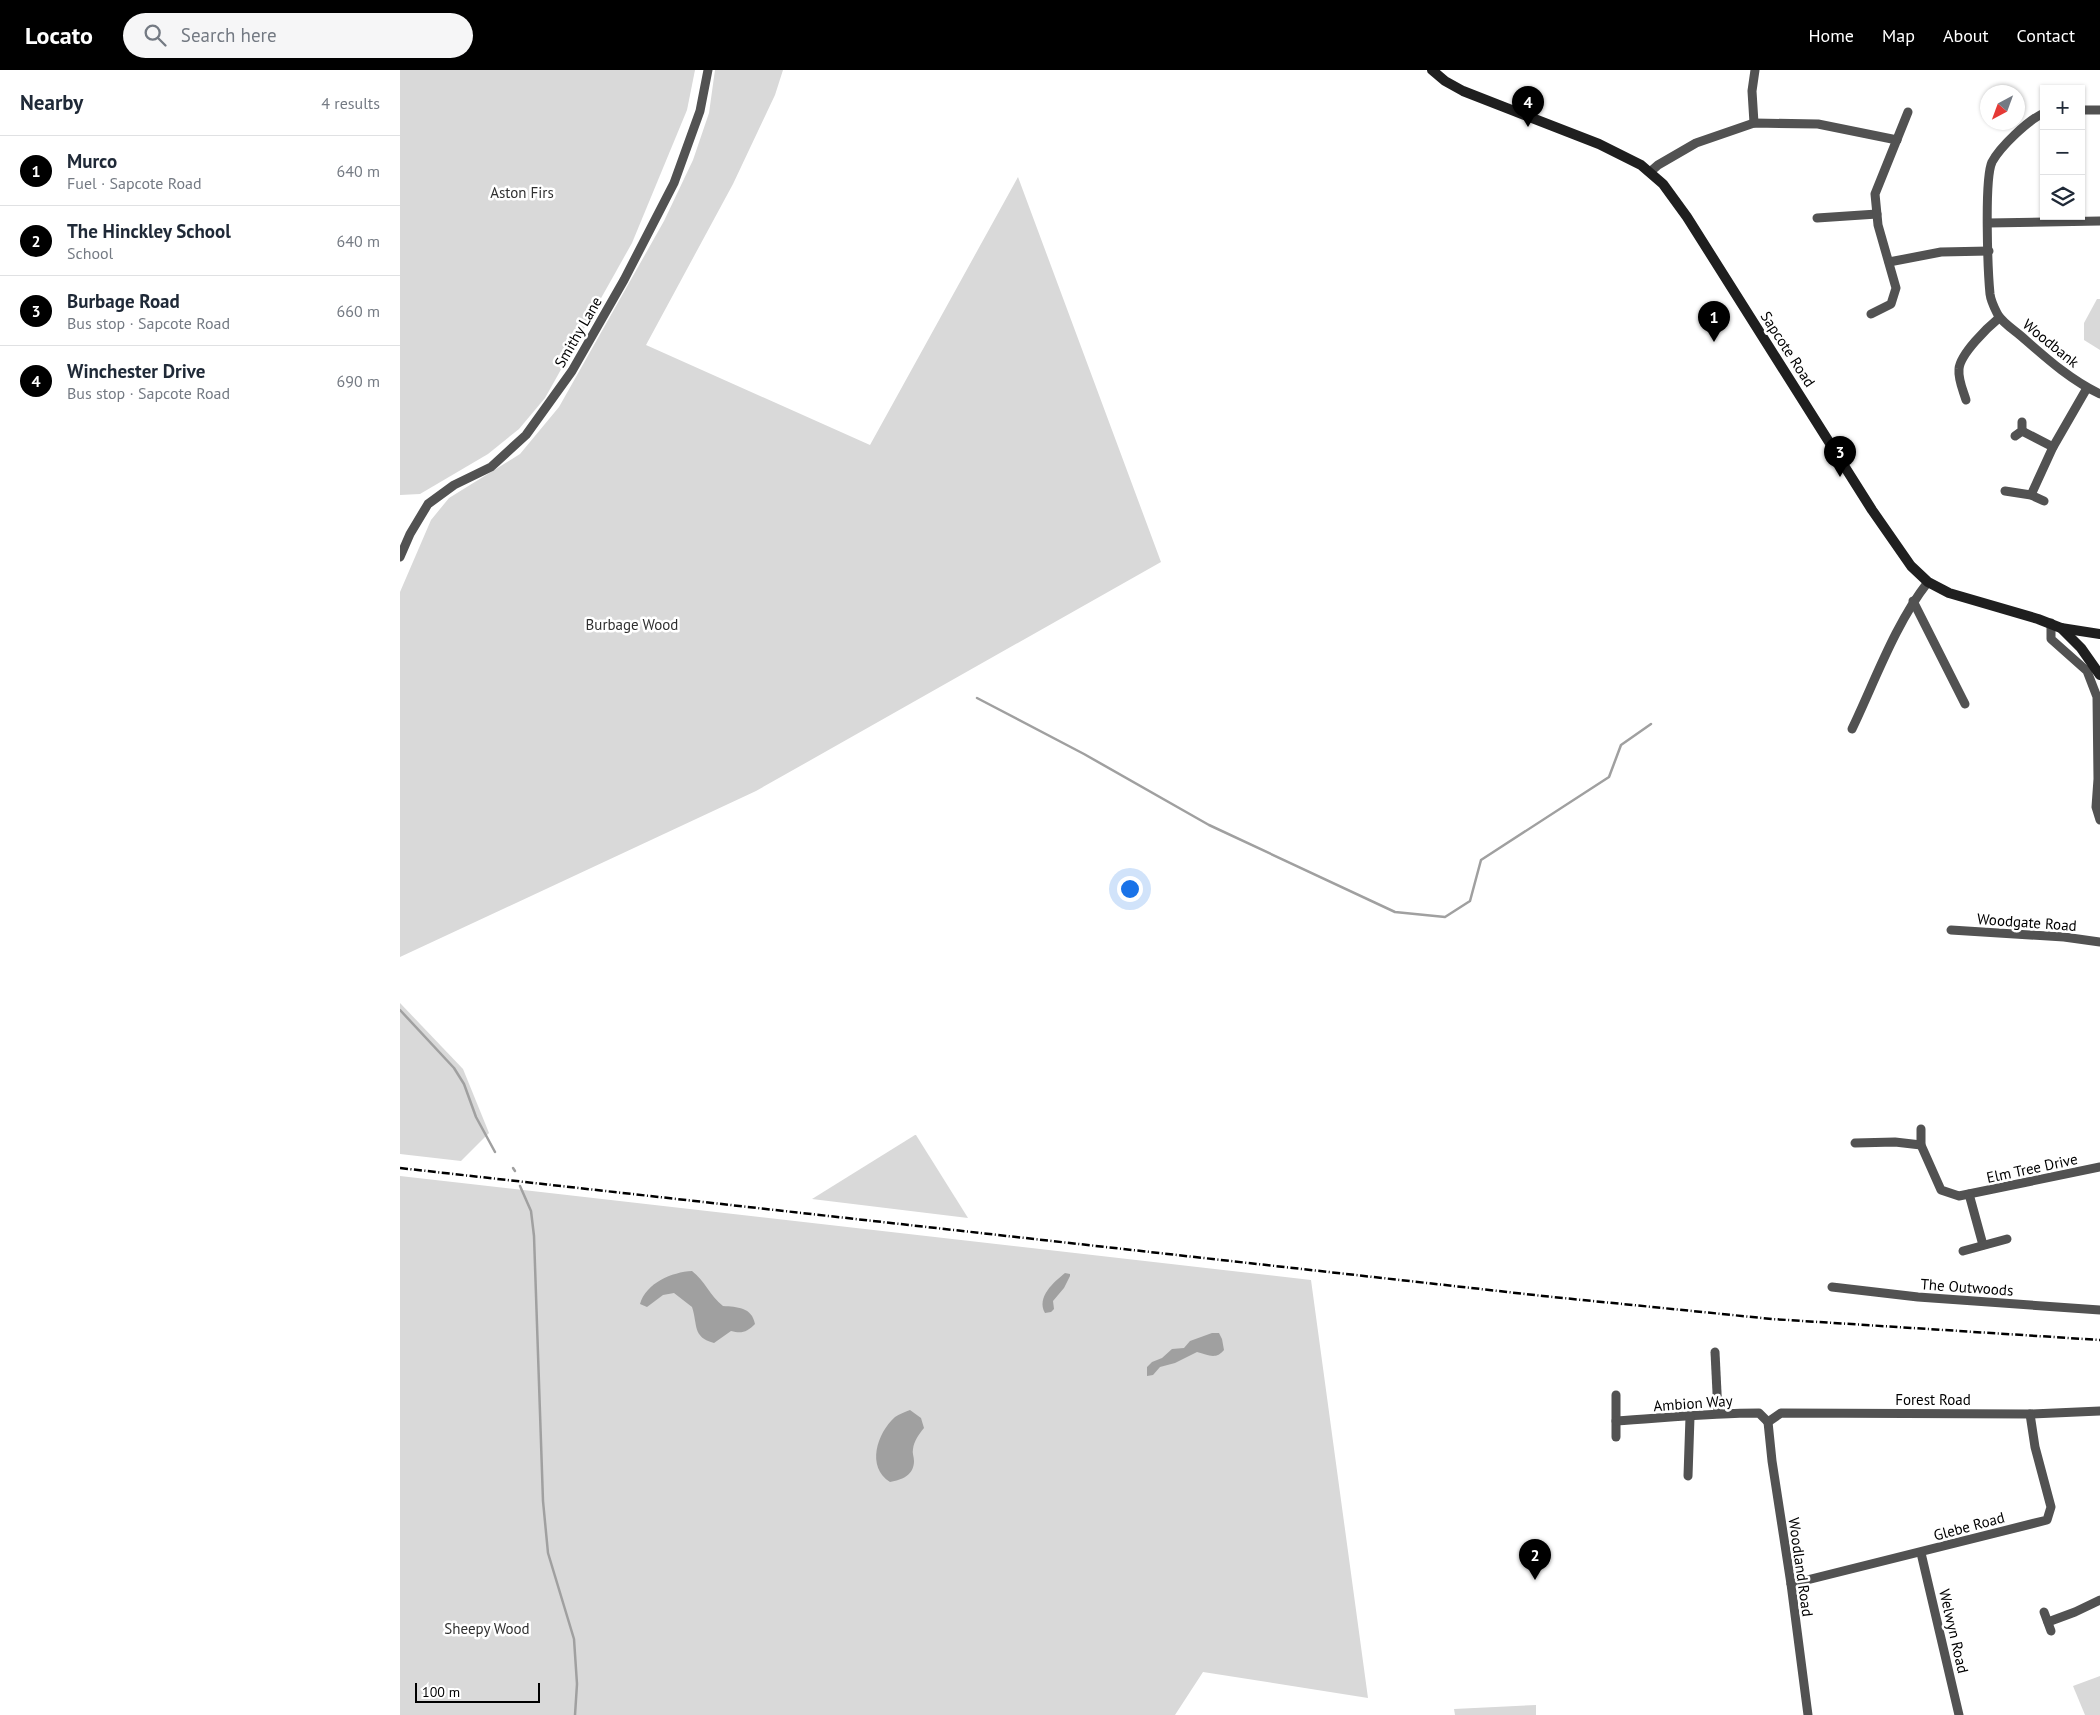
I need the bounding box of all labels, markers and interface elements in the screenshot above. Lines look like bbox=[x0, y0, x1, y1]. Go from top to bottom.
search box bbox=[123, 13, 473, 58]
text: Locato bbox=[25, 20, 93, 51]
icon: search bbox=[141, 21, 169, 49]
text: Search here bbox=[181, 23, 277, 47]
text: Home bbox=[1808, 24, 1854, 47]
text: Map bbox=[1882, 24, 1915, 47]
text: About bbox=[1943, 24, 1989, 47]
text: Contact bbox=[2017, 24, 2075, 47]
north arrow bbox=[1980, 85, 2025, 130]
map controls bbox=[2040, 85, 2085, 220]
button: + bbox=[2040, 85, 2085, 130]
pin: 4 bbox=[1512, 86, 1544, 127]
text: Nearby bbox=[20, 89, 83, 116]
text: 4 results bbox=[321, 93, 380, 113]
button: − bbox=[2040, 130, 2085, 175]
text: Murco bbox=[67, 149, 117, 173]
text: 1 bbox=[31, 161, 41, 181]
text: 640 m bbox=[337, 161, 380, 181]
text: Fuel · Sapcote Road bbox=[67, 173, 202, 193]
button: layers bbox=[2040, 175, 2085, 220]
park label: Aston Firs bbox=[490, 183, 554, 202]
text: The Hinckley School bbox=[67, 219, 231, 243]
text: 2 bbox=[31, 231, 41, 251]
text: 640 m bbox=[337, 231, 380, 251]
text: School bbox=[67, 243, 113, 263]
text: Burbage Road bbox=[67, 289, 180, 313]
street label: Smithy Lane bbox=[550, 293, 606, 371]
text: 3 bbox=[31, 301, 41, 321]
text: 660 m bbox=[337, 301, 380, 321]
pin: 1 bbox=[1698, 301, 1730, 342]
street label: Sapcote Road bbox=[1757, 308, 1819, 390]
text: Bus stop · Sapcote Road bbox=[67, 313, 230, 333]
street label: Woodbank bbox=[2019, 315, 2084, 372]
text: Winchester Drive bbox=[67, 359, 205, 383]
text: 4 bbox=[31, 371, 41, 391]
text: 690 m bbox=[337, 371, 380, 391]
text: Bus stop · Sapcote Road bbox=[67, 383, 230, 403]
pin: 3 bbox=[1824, 436, 1856, 477]
park label: Burbage Wood bbox=[586, 615, 678, 634]
your location bbox=[1117, 876, 1143, 902]
street label: Woodgate Road bbox=[1977, 909, 2077, 935]
street label: Elm Tree Drive bbox=[1985, 1149, 2079, 1187]
street label: The Outwoods bbox=[1920, 1274, 2014, 1300]
street label: Forest Road bbox=[1895, 1390, 1971, 1409]
street label: Ambion Way bbox=[1653, 1391, 1733, 1415]
street label: Glebe Road bbox=[1931, 1507, 2007, 1545]
street label: Woodland Road bbox=[1785, 1516, 1817, 1618]
pin: 2 bbox=[1519, 1539, 1551, 1580]
street label: Welwyn Road bbox=[1935, 1587, 1973, 1675]
park label: Sheepy Wood bbox=[444, 1619, 530, 1638]
scale bar bbox=[415, 1680, 540, 1703]
text: 100 m bbox=[422, 1683, 460, 1701]

